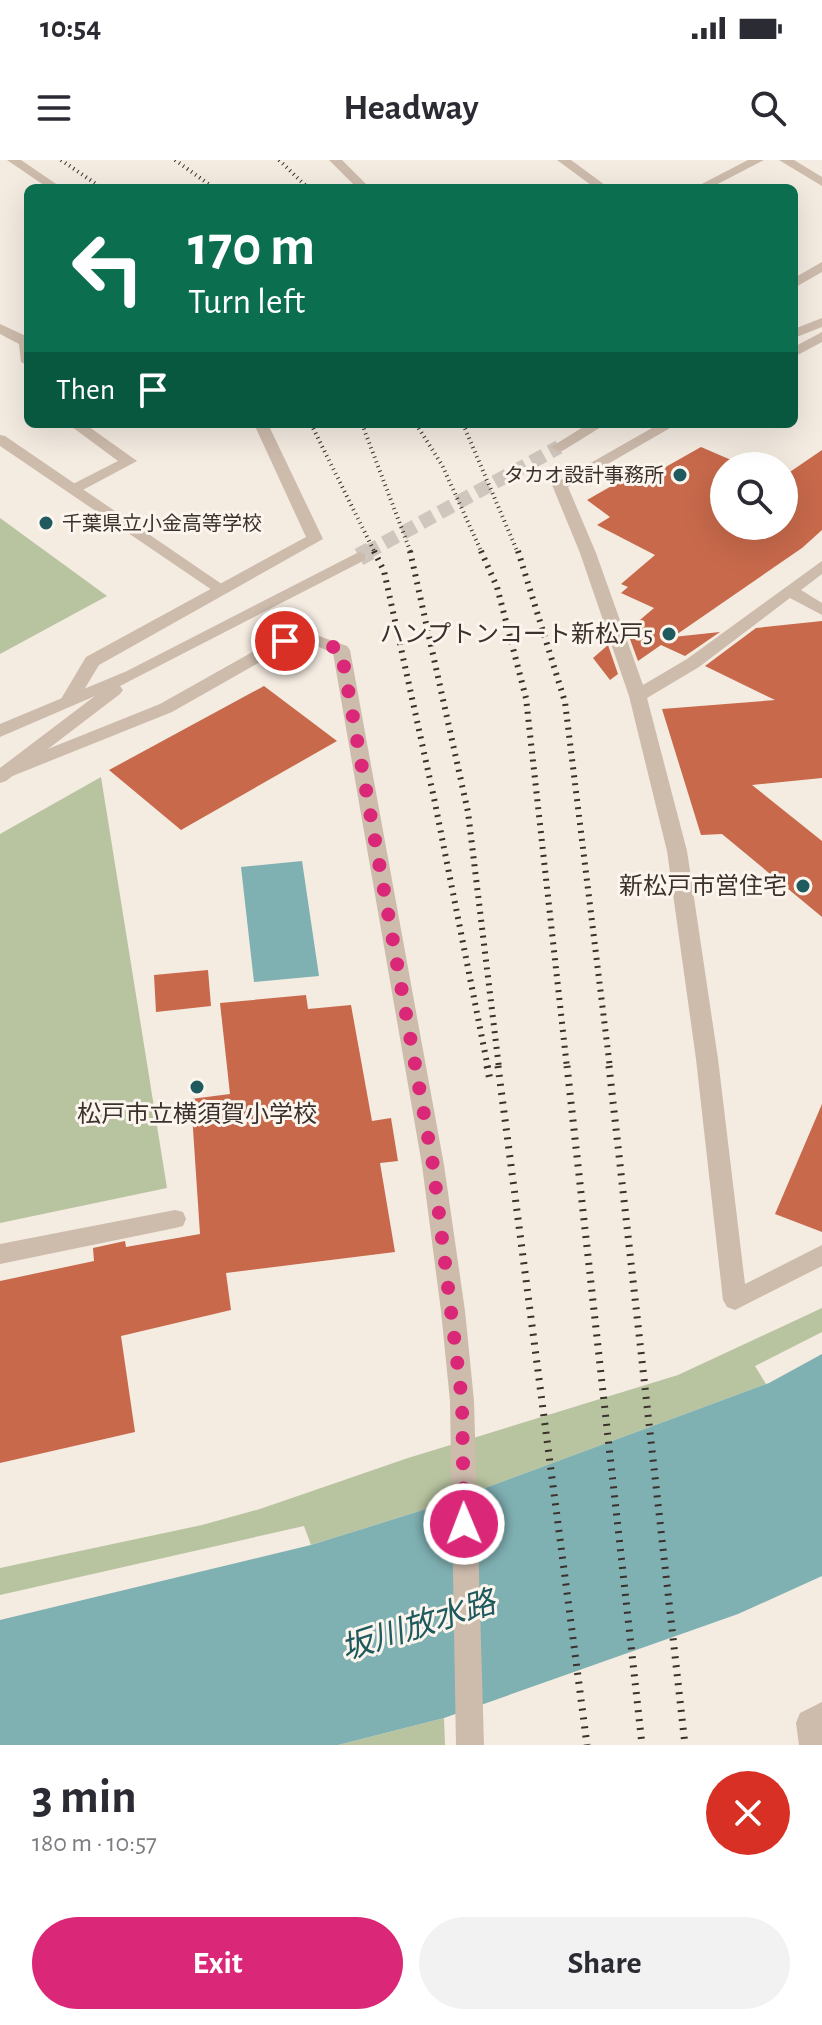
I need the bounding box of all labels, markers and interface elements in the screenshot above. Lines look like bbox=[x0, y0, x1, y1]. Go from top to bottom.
text: 10:54 bbox=[40, 13, 101, 43]
icon: menu bbox=[32, 86, 76, 130]
icon: search bbox=[746, 86, 790, 130]
text: Headway bbox=[343, 90, 479, 126]
icon: left bbox=[56, 216, 160, 320]
text: 170 m bbox=[188, 219, 315, 275]
text: Turn left bbox=[188, 284, 305, 320]
icon: arrive bbox=[131, 368, 175, 412]
text: Then bbox=[56, 375, 115, 405]
map controls bbox=[710, 452, 798, 540]
button: search bbox=[710, 452, 798, 540]
place label: タカオ設計事務所 bbox=[504, 464, 664, 486]
marker: タカオ設計事務所 bbox=[671, 466, 689, 484]
place label: 千葉県立小金高等学校 bbox=[62, 513, 262, 534]
marker: 千葉県立小金高等学校 bbox=[37, 514, 55, 532]
pin bbox=[251, 607, 319, 675]
icon: arrive bbox=[263, 619, 307, 663]
place label: ハンプトンコート新松戸5 bbox=[380, 621, 653, 647]
marker: ハンプトンコート新松戸5 bbox=[660, 625, 678, 643]
place label: 新松戸市営住宅 bbox=[619, 873, 787, 899]
marker: 新松戸市営住宅 bbox=[794, 877, 812, 895]
marker: 松戸市立横須賀小学校 bbox=[188, 1078, 206, 1096]
place label: 松戸市立横須賀小学校 bbox=[77, 1101, 317, 1127]
position arrow bbox=[422, 1482, 506, 1566]
water label: 坂川放水路 bbox=[337, 1584, 502, 1666]
button: close bbox=[706, 1771, 790, 1855]
text: 3 min bbox=[32, 1774, 137, 1822]
text: 180 m · 10:57 bbox=[32, 1830, 157, 1856]
button: Exit bbox=[32, 1917, 403, 2009]
button: Share bbox=[419, 1917, 790, 2009]

